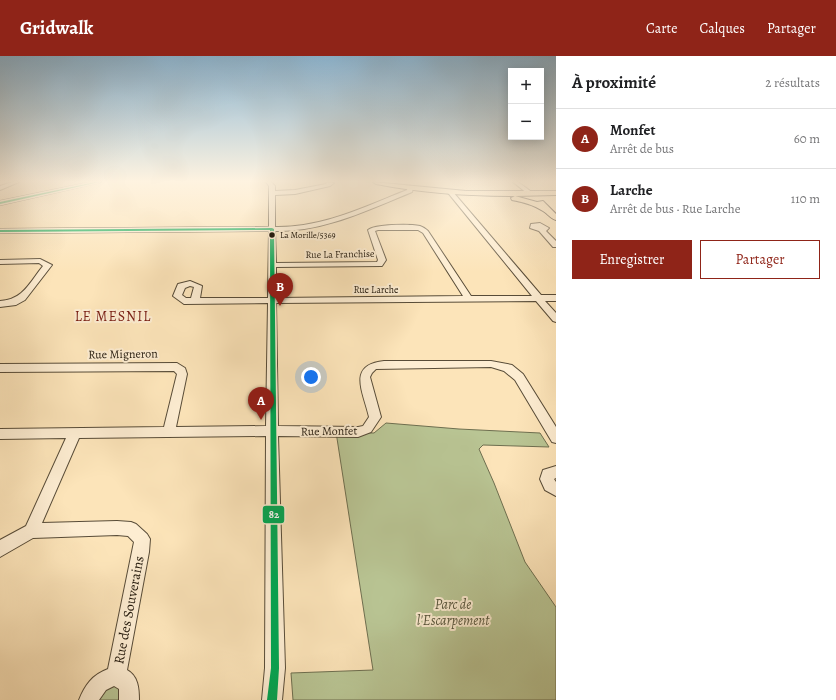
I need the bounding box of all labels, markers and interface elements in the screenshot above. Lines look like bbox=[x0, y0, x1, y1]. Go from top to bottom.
text: Gridwalk bbox=[20, 15, 93, 41]
text: Carte bbox=[646, 19, 677, 38]
text: Calques bbox=[699, 19, 745, 38]
text: Partager bbox=[767, 19, 816, 38]
map controls bbox=[508, 68, 544, 140]
button: + bbox=[508, 68, 544, 104]
text: À proximité bbox=[572, 71, 656, 94]
text: 2 résultats bbox=[765, 74, 820, 91]
button: − bbox=[508, 104, 544, 140]
text: Monfet bbox=[610, 120, 655, 140]
text: A bbox=[581, 130, 589, 147]
text: 60 m bbox=[794, 130, 820, 147]
text: Arrêt de bus bbox=[610, 140, 674, 157]
text: Larche bbox=[610, 180, 653, 200]
text: B bbox=[581, 190, 589, 207]
text: 110 m bbox=[791, 190, 820, 207]
text: Arrêt de bus · Rue Larche bbox=[610, 200, 741, 217]
place label: La Morille/5369 bbox=[280, 229, 336, 241]
marker: La Morille/5369 bbox=[267, 230, 277, 240]
button: Enregistrer bbox=[572, 240, 692, 279]
button: Partager bbox=[700, 240, 820, 279]
street label: Rue La Franchise bbox=[305, 247, 375, 261]
pin: B bbox=[267, 273, 293, 306]
street label: Rue Larche bbox=[353, 283, 399, 296]
district label: LE MESNIL bbox=[75, 307, 151, 326]
street label: Rue Migneron bbox=[88, 345, 158, 363]
your location bbox=[301, 367, 321, 387]
pin: A bbox=[248, 387, 274, 420]
street label: Rue Monfet bbox=[300, 423, 358, 439]
line badge: 82 bbox=[262, 505, 285, 524]
text: 82 bbox=[269, 507, 280, 522]
street label: Rue des Souverains bbox=[109, 554, 149, 666]
park label: Parc de l'Escarpement bbox=[417, 595, 490, 630]

